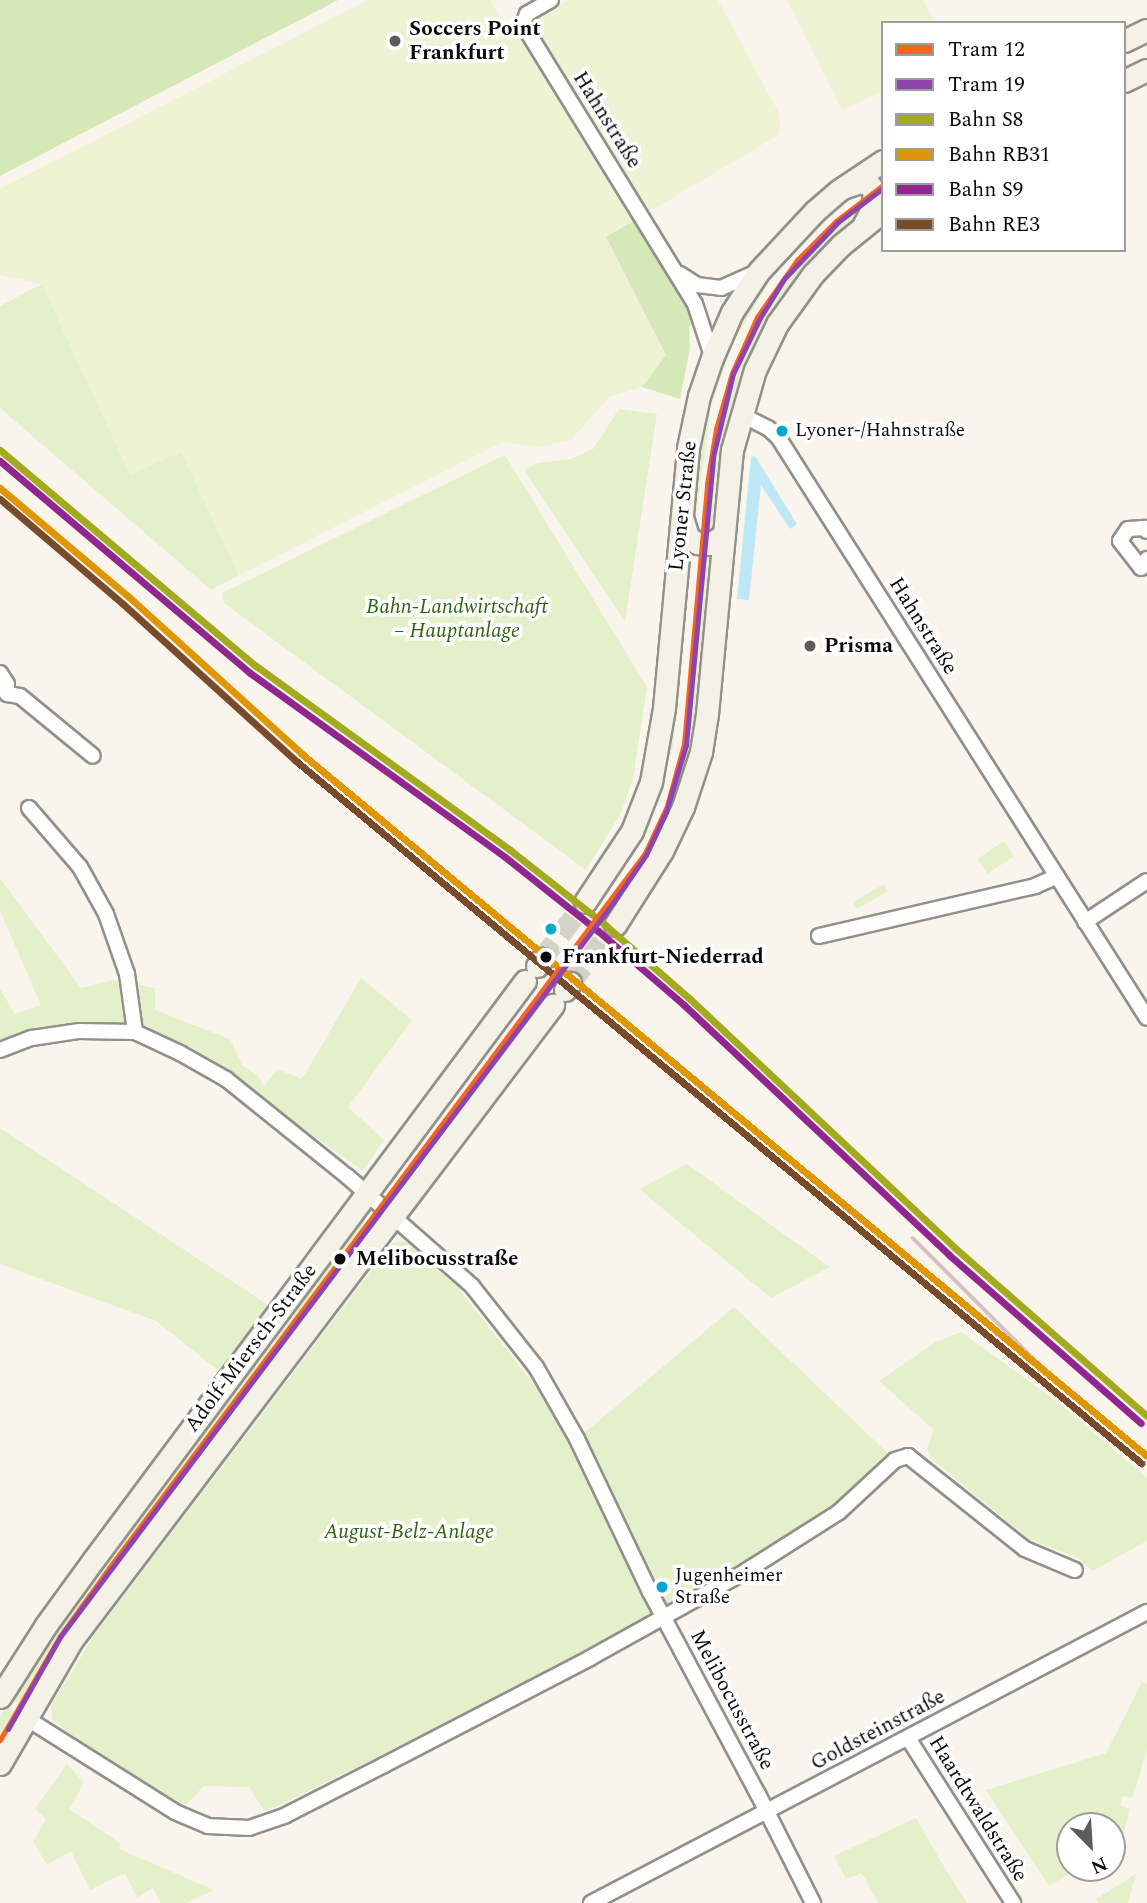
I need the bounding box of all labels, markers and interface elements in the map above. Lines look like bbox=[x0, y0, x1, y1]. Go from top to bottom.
place label: Soccers Point Frankfurt bbox=[409, 16, 541, 66]
legend bbox=[881, 21, 1126, 252]
marker: Soccers Point Frankfurt bbox=[387, 33, 403, 49]
text: Tram 12 bbox=[948, 34, 1025, 66]
street label: Hahnstraße bbox=[567, 67, 647, 173]
text: Tram 19 bbox=[948, 69, 1025, 101]
text: Bahn S8 bbox=[948, 104, 1023, 136]
text: Bahn RB31 bbox=[948, 139, 1050, 171]
text: Bahn S9 bbox=[948, 174, 1023, 206]
text: Bahn RE3 bbox=[948, 209, 1040, 241]
place label: Lyoner-/Hahnstraße bbox=[795, 420, 965, 442]
marker: Lyoner-/Hahnstraße bbox=[775, 424, 789, 438]
street label: Lyoner Straße bbox=[664, 439, 702, 573]
street label: Hahnstraße bbox=[883, 573, 963, 679]
park label: Bahn-Landwirtschaft – Hauptanlage bbox=[366, 594, 548, 644]
place label: Prisma bbox=[824, 633, 893, 659]
marker: Prisma bbox=[802, 638, 818, 654]
unlabelled marker bbox=[544, 922, 558, 936]
place label: Frankfurt-Niederrad bbox=[562, 944, 764, 970]
marker: Frankfurt-Niederrad bbox=[536, 947, 556, 967]
place label: Melibocusstraße bbox=[356, 1246, 518, 1272]
marker: Melibocusstraße bbox=[330, 1249, 350, 1269]
street label: Adolf-Miersch-Straße bbox=[179, 1259, 323, 1437]
park label: August-Belz-Anlage bbox=[324, 1519, 494, 1545]
place label: Jugenheimer Straße bbox=[675, 1565, 783, 1609]
marker: Jugenheimer Straße bbox=[655, 1580, 669, 1594]
street label: Melibocusstraße bbox=[684, 1626, 780, 1774]
street label: Goldsteinstraße bbox=[806, 1684, 950, 1776]
street label: Haardtwaldstraße bbox=[923, 1731, 1033, 1887]
north arrow bbox=[1056, 1812, 1126, 1882]
text: N bbox=[1086, 1848, 1112, 1881]

